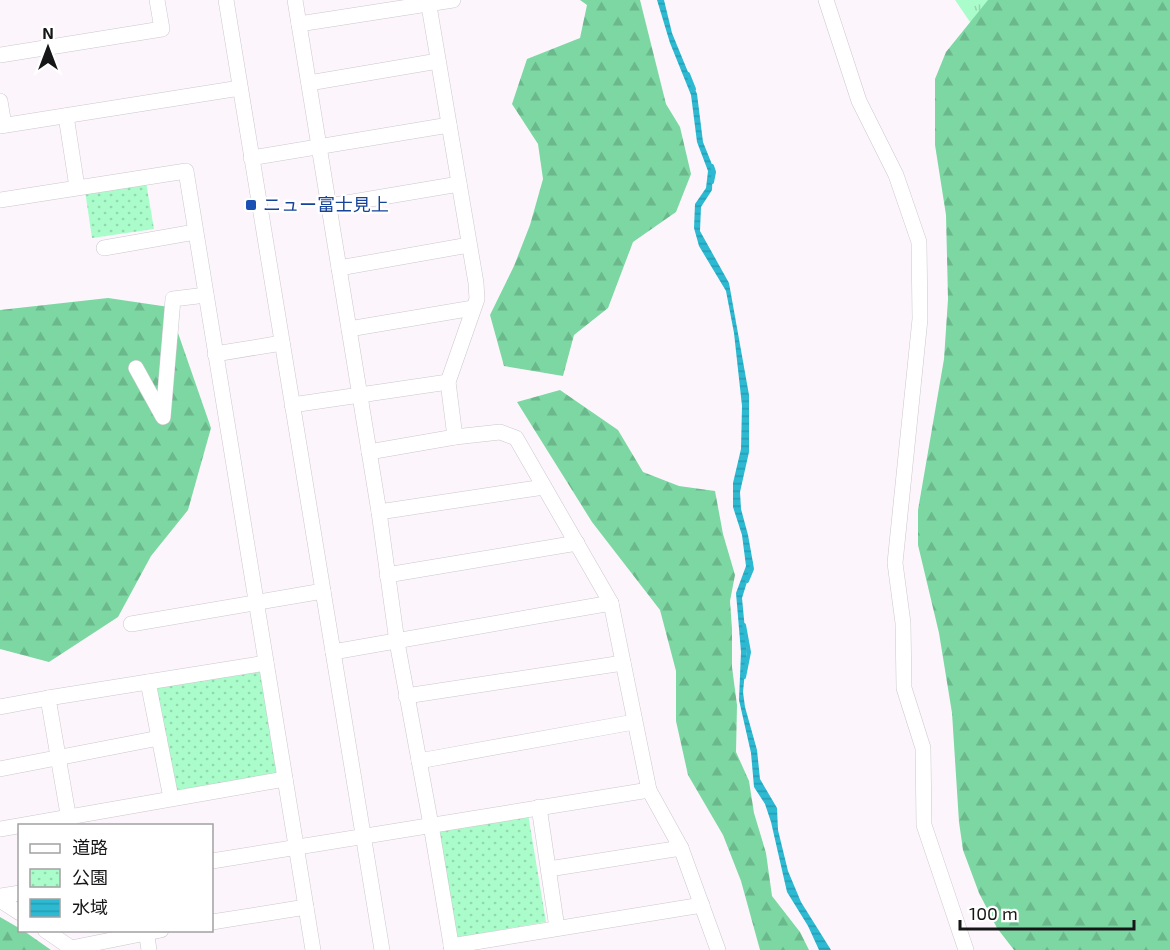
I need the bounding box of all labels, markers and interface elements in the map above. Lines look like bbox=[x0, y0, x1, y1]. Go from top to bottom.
north arrow bbox=[18, 18, 78, 78]
text: N bbox=[42, 23, 54, 42]
place label: ニュー富士見上 bbox=[263, 193, 389, 215]
marker: ニュー富士見上 bbox=[244, 198, 258, 212]
legend bbox=[18, 824, 213, 932]
text: 道路 bbox=[72, 836, 108, 858]
text: 公園 bbox=[72, 866, 108, 888]
scale bar bbox=[960, 893, 1134, 931]
text: 水域 bbox=[72, 896, 108, 918]
text: 100 m bbox=[969, 902, 1018, 924]

